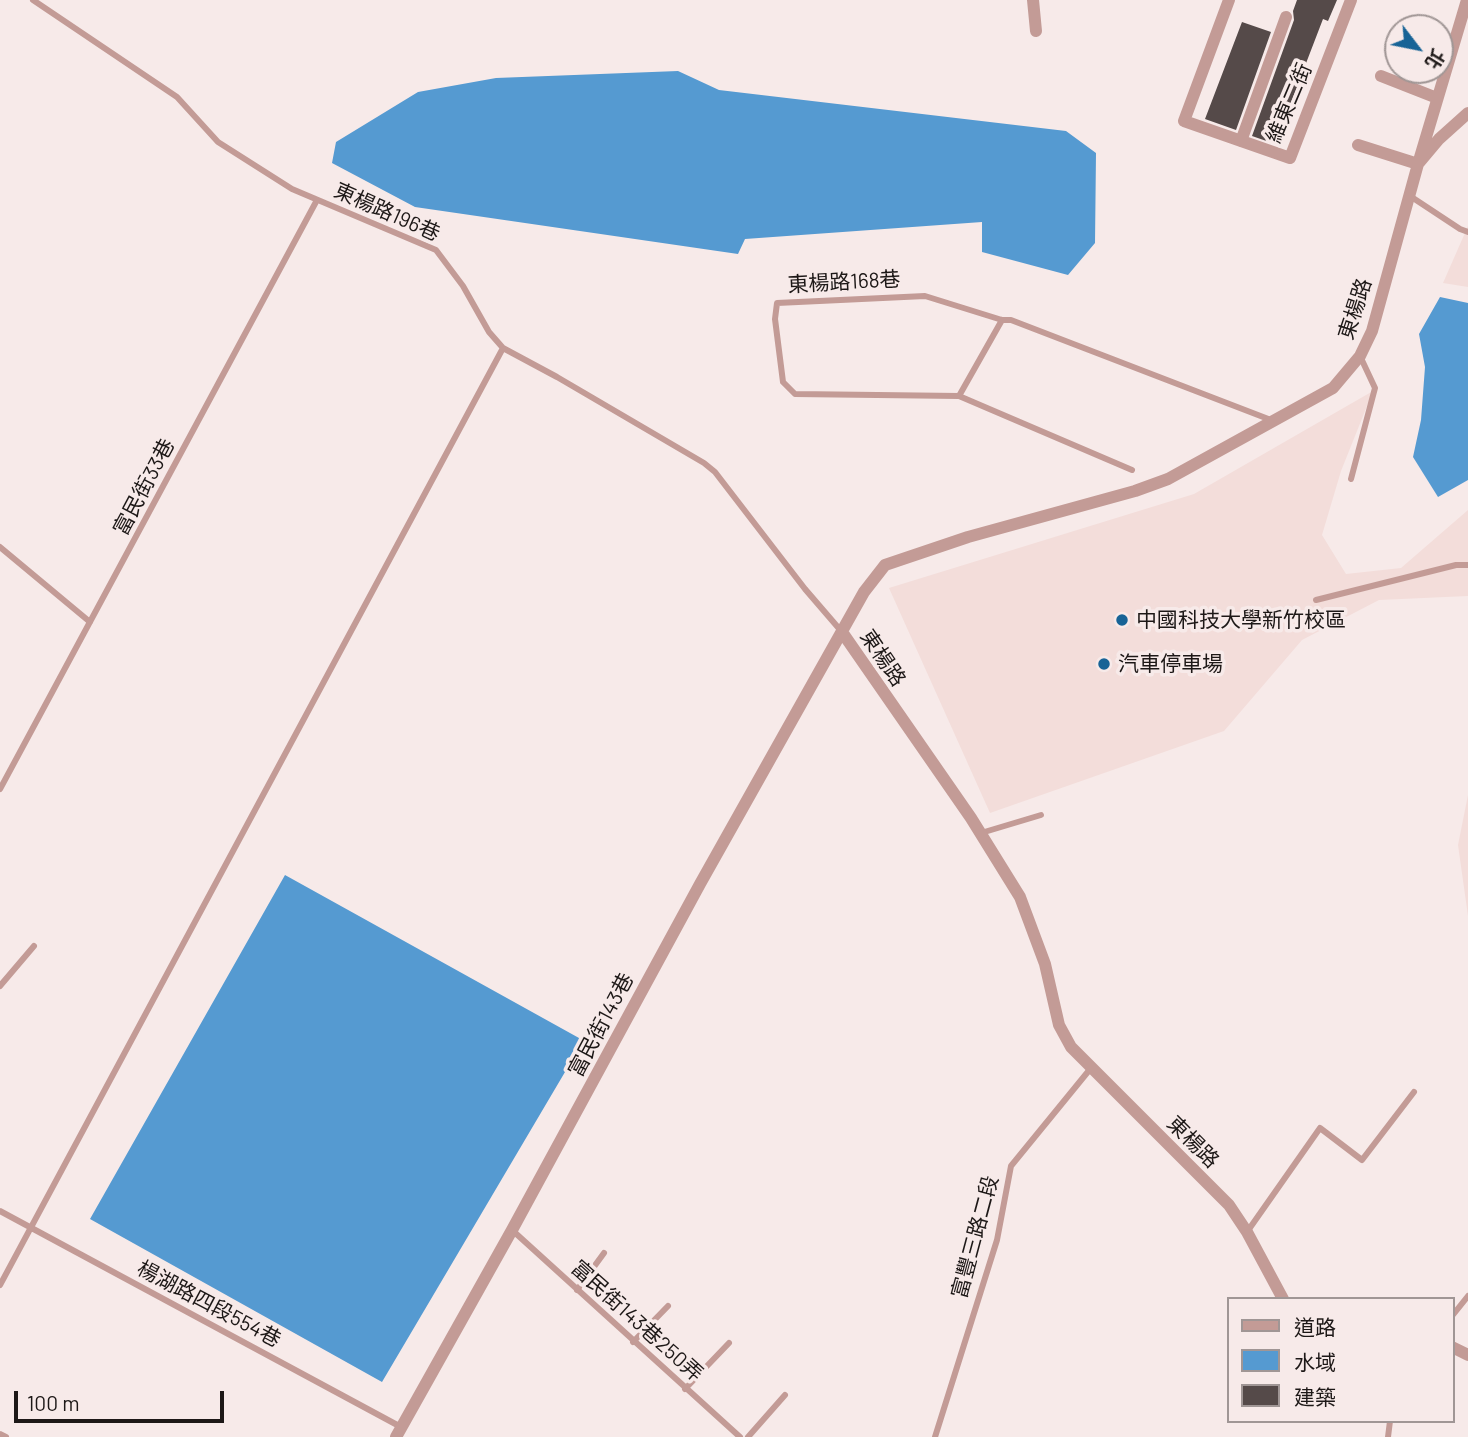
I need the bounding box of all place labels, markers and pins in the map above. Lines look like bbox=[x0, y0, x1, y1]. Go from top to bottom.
place label: 中國科技大學新竹校區 bbox=[1136, 607, 1346, 633]
marker: 中國科技大學新竹校區 bbox=[1114, 612, 1130, 628]
place label: 汽車停車場 bbox=[1118, 651, 1223, 677]
marker: 汽車停車場 bbox=[1096, 656, 1112, 672]

